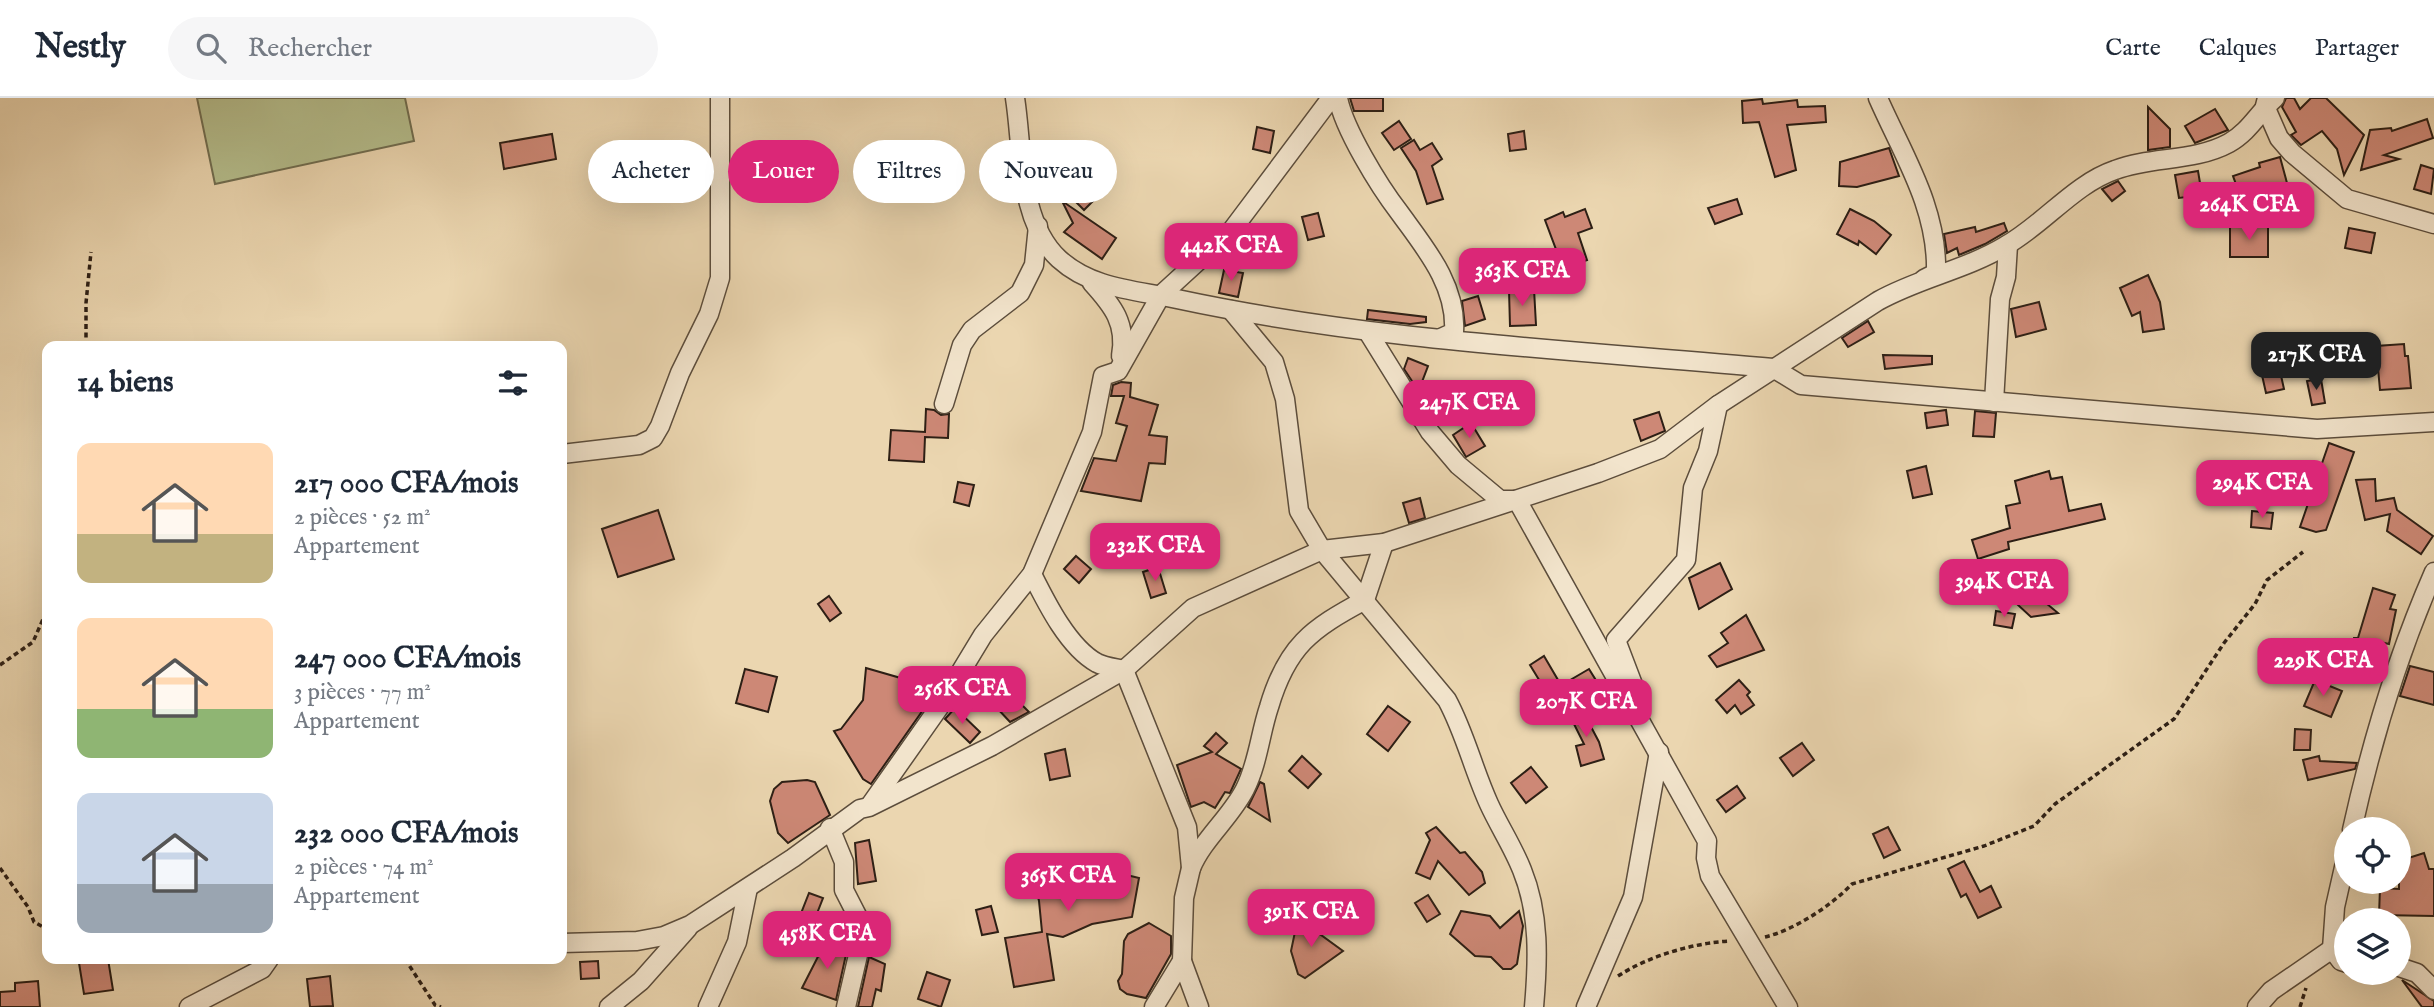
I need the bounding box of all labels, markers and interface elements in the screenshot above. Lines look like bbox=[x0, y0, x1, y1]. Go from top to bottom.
search box bbox=[168, 17, 658, 80]
text: Nestly bbox=[35, 27, 126, 69]
icon: search bbox=[192, 29, 230, 67]
text: Rechercher bbox=[248, 32, 372, 65]
text: Carte bbox=[2105, 33, 2161, 64]
text: Calques bbox=[2199, 33, 2277, 64]
text: Partager bbox=[2315, 33, 2399, 64]
chip: Acheter bbox=[588, 140, 714, 203]
chip: Louer bbox=[728, 140, 839, 203]
chip: Filtres bbox=[853, 140, 965, 203]
chip: Nouveau bbox=[979, 140, 1117, 203]
pin: 264K CFA bbox=[2177, 183, 2321, 242]
text: 264K CFA bbox=[2199, 190, 2299, 219]
pin: 442K CFA bbox=[1159, 223, 1303, 283]
text: 442K CFA bbox=[1181, 231, 1281, 260]
pin: 363K CFA bbox=[1450, 248, 1594, 308]
text: 363K CFA bbox=[1475, 256, 1569, 285]
pin: 217K CFA bbox=[2244, 332, 2388, 392]
text: 217K CFA bbox=[2267, 340, 2365, 369]
text: 14 biens bbox=[77, 364, 174, 402]
icon: filters bbox=[494, 364, 532, 402]
pin: 247K CFA bbox=[1397, 380, 1541, 440]
text: 247K CFA bbox=[1419, 388, 1519, 417]
pin: 294K CFA bbox=[2190, 460, 2334, 520]
text: 217 000 CFA/mois bbox=[294, 465, 518, 503]
text: 294K CFA bbox=[2212, 468, 2312, 497]
icon: home bbox=[133, 471, 217, 555]
text: 2 pièces · 52 m² bbox=[294, 503, 431, 532]
pin: 232K CFA bbox=[1083, 524, 1227, 583]
text: 232K CFA bbox=[1106, 531, 1204, 560]
text: Appartement bbox=[294, 532, 420, 561]
pin: 394K CFA bbox=[1932, 560, 2076, 619]
text: 394K CFA bbox=[1955, 567, 2053, 596]
pin: 229K CFA bbox=[2251, 638, 2395, 698]
text: 247 000 CFA/mois bbox=[294, 640, 521, 678]
icon: home bbox=[133, 646, 217, 730]
text: 229K CFA bbox=[2273, 646, 2373, 675]
pin: 256K CFA bbox=[890, 666, 1034, 726]
text: 256K CFA bbox=[914, 674, 1010, 703]
text: 3 pièces · 77 m² bbox=[294, 678, 431, 707]
pin: 207K CFA bbox=[1514, 680, 1658, 739]
text: 207K CFA bbox=[1536, 687, 1636, 716]
text: Appartement bbox=[294, 707, 420, 736]
text: 232 000 CFA/mois bbox=[294, 815, 519, 853]
map controls bbox=[2334, 817, 2411, 985]
button: locate bbox=[2334, 817, 2411, 894]
icon: home bbox=[133, 821, 217, 905]
text: 2 pièces · 74 m² bbox=[294, 853, 434, 882]
pin: 365K CFA bbox=[996, 854, 1140, 913]
text: 365K CFA bbox=[1021, 861, 1115, 890]
text: Appartement bbox=[294, 882, 420, 911]
pin: 391K CFA bbox=[1239, 890, 1383, 949]
text: 391K CFA bbox=[1264, 897, 1358, 926]
button: layers bbox=[2334, 908, 2411, 985]
pin: 458K CFA bbox=[755, 912, 899, 971]
text: 458K CFA bbox=[779, 919, 875, 948]

